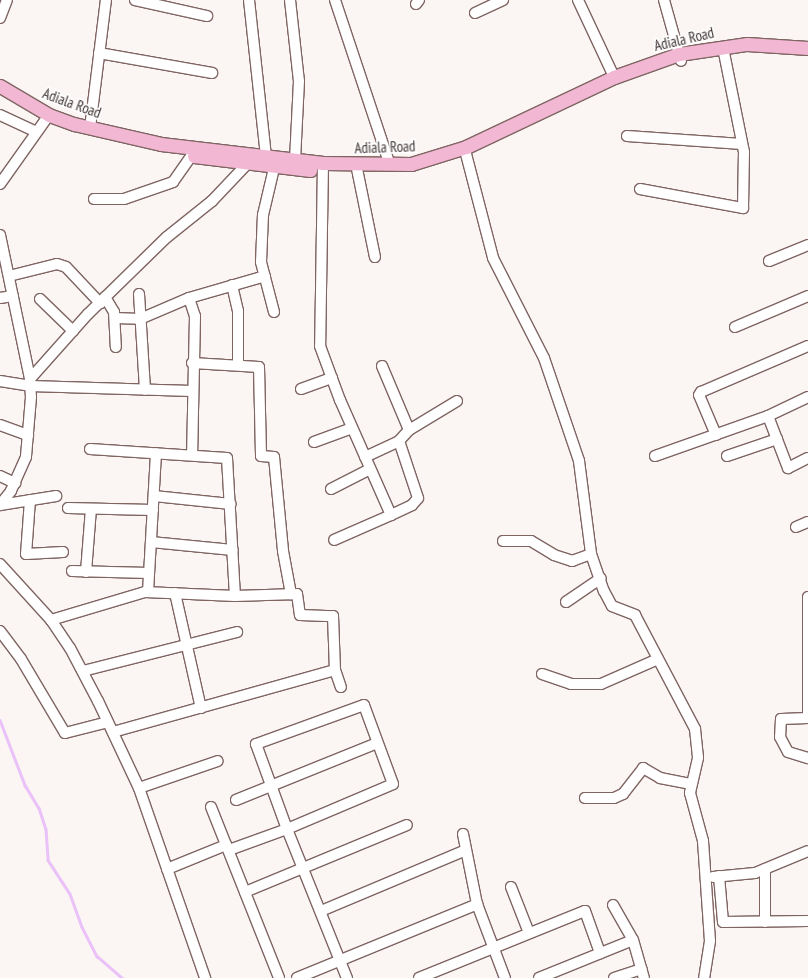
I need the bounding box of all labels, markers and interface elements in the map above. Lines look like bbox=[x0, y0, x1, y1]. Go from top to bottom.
street label: Adiala Road bbox=[652, 23, 716, 55]
street label: Adiala Road bbox=[40, 84, 104, 122]
street label: Adiala Road bbox=[354, 137, 416, 157]

